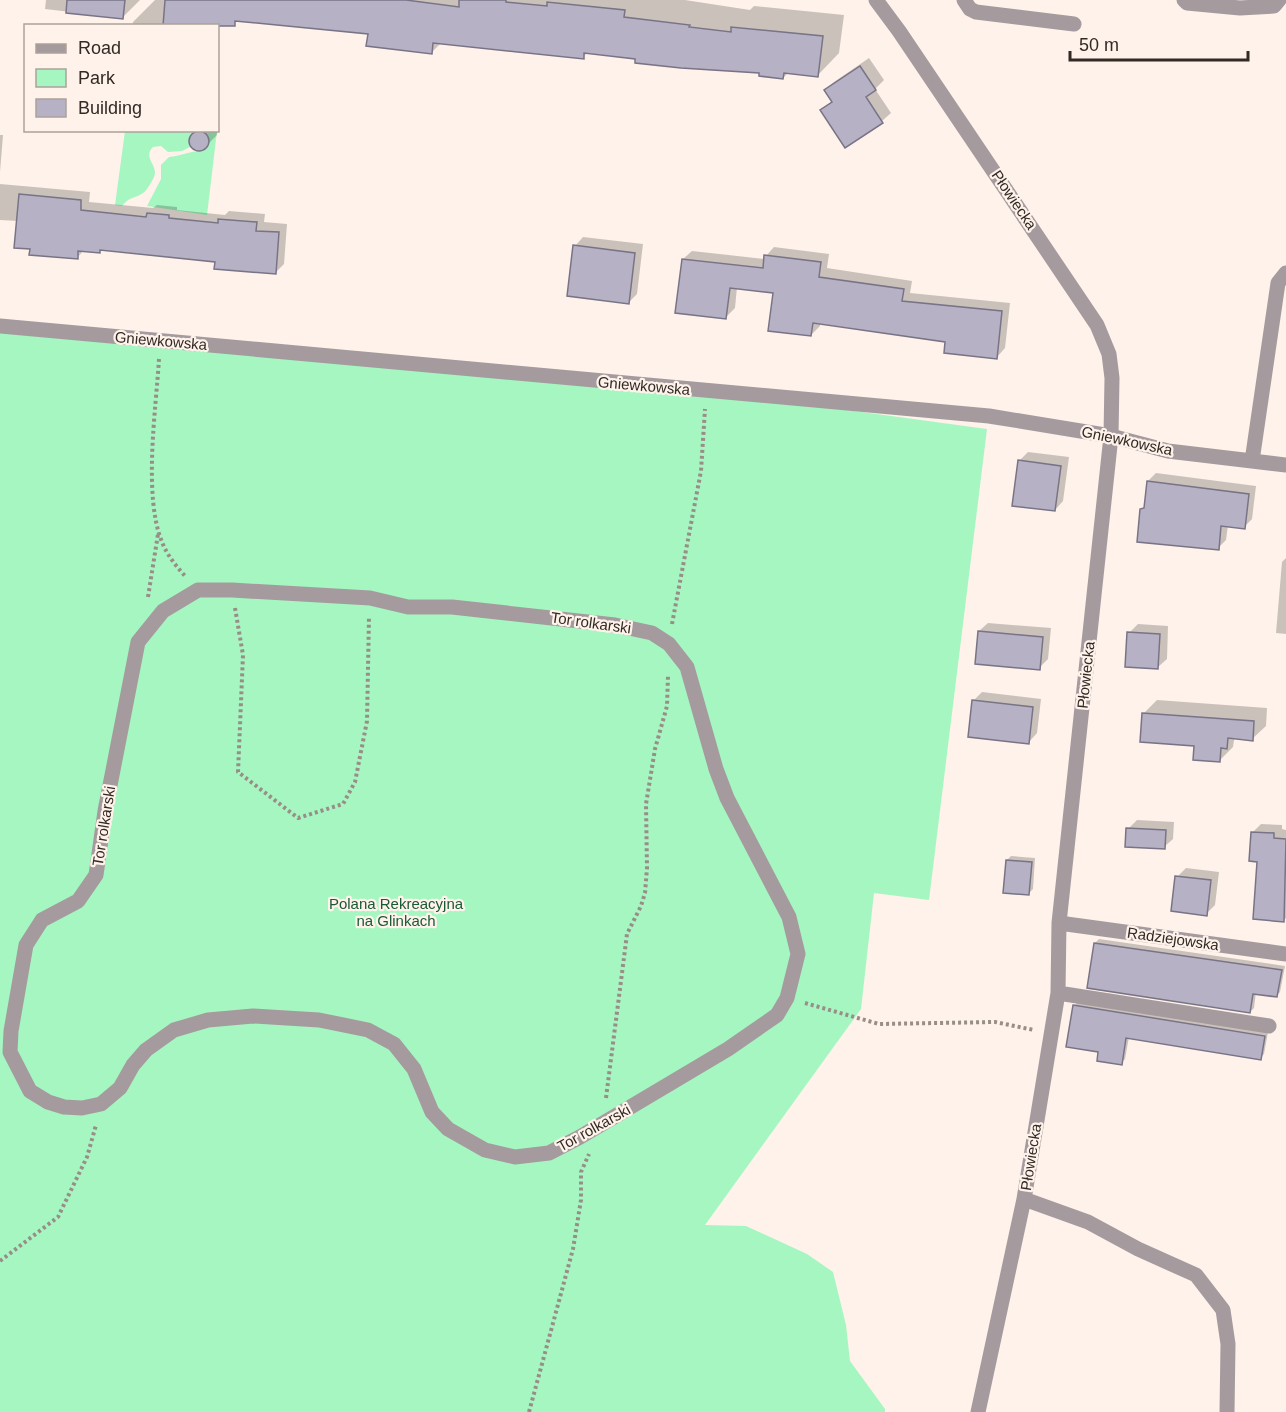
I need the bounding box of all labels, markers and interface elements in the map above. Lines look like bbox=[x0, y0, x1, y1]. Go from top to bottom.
legend bbox=[24, 24, 219, 132]
scale bar bbox=[1070, 24, 1248, 62]
text: 50 m bbox=[1079, 35, 1119, 55]
text: Road bbox=[78, 38, 121, 58]
text: Park bbox=[78, 68, 116, 88]
text: Building bbox=[78, 98, 142, 118]
street label: Płowiecka bbox=[988, 167, 1041, 233]
street label: Gniewkowska bbox=[114, 328, 209, 353]
street label: Gniewkowska bbox=[597, 373, 692, 398]
street label: Gniewkowska bbox=[1080, 423, 1175, 459]
street label: Tor rolkarski bbox=[550, 608, 632, 637]
street label: Płowiecka bbox=[1074, 640, 1098, 709]
street label: Tor rolkarski bbox=[89, 785, 118, 867]
park label: Polana Rekreacyjna na Glinkach bbox=[329, 895, 464, 929]
street label: Radziejowska bbox=[1126, 924, 1221, 953]
street label: Tor rolkarski bbox=[554, 1101, 633, 1155]
street label: Płowiecka bbox=[1017, 1122, 1044, 1192]

